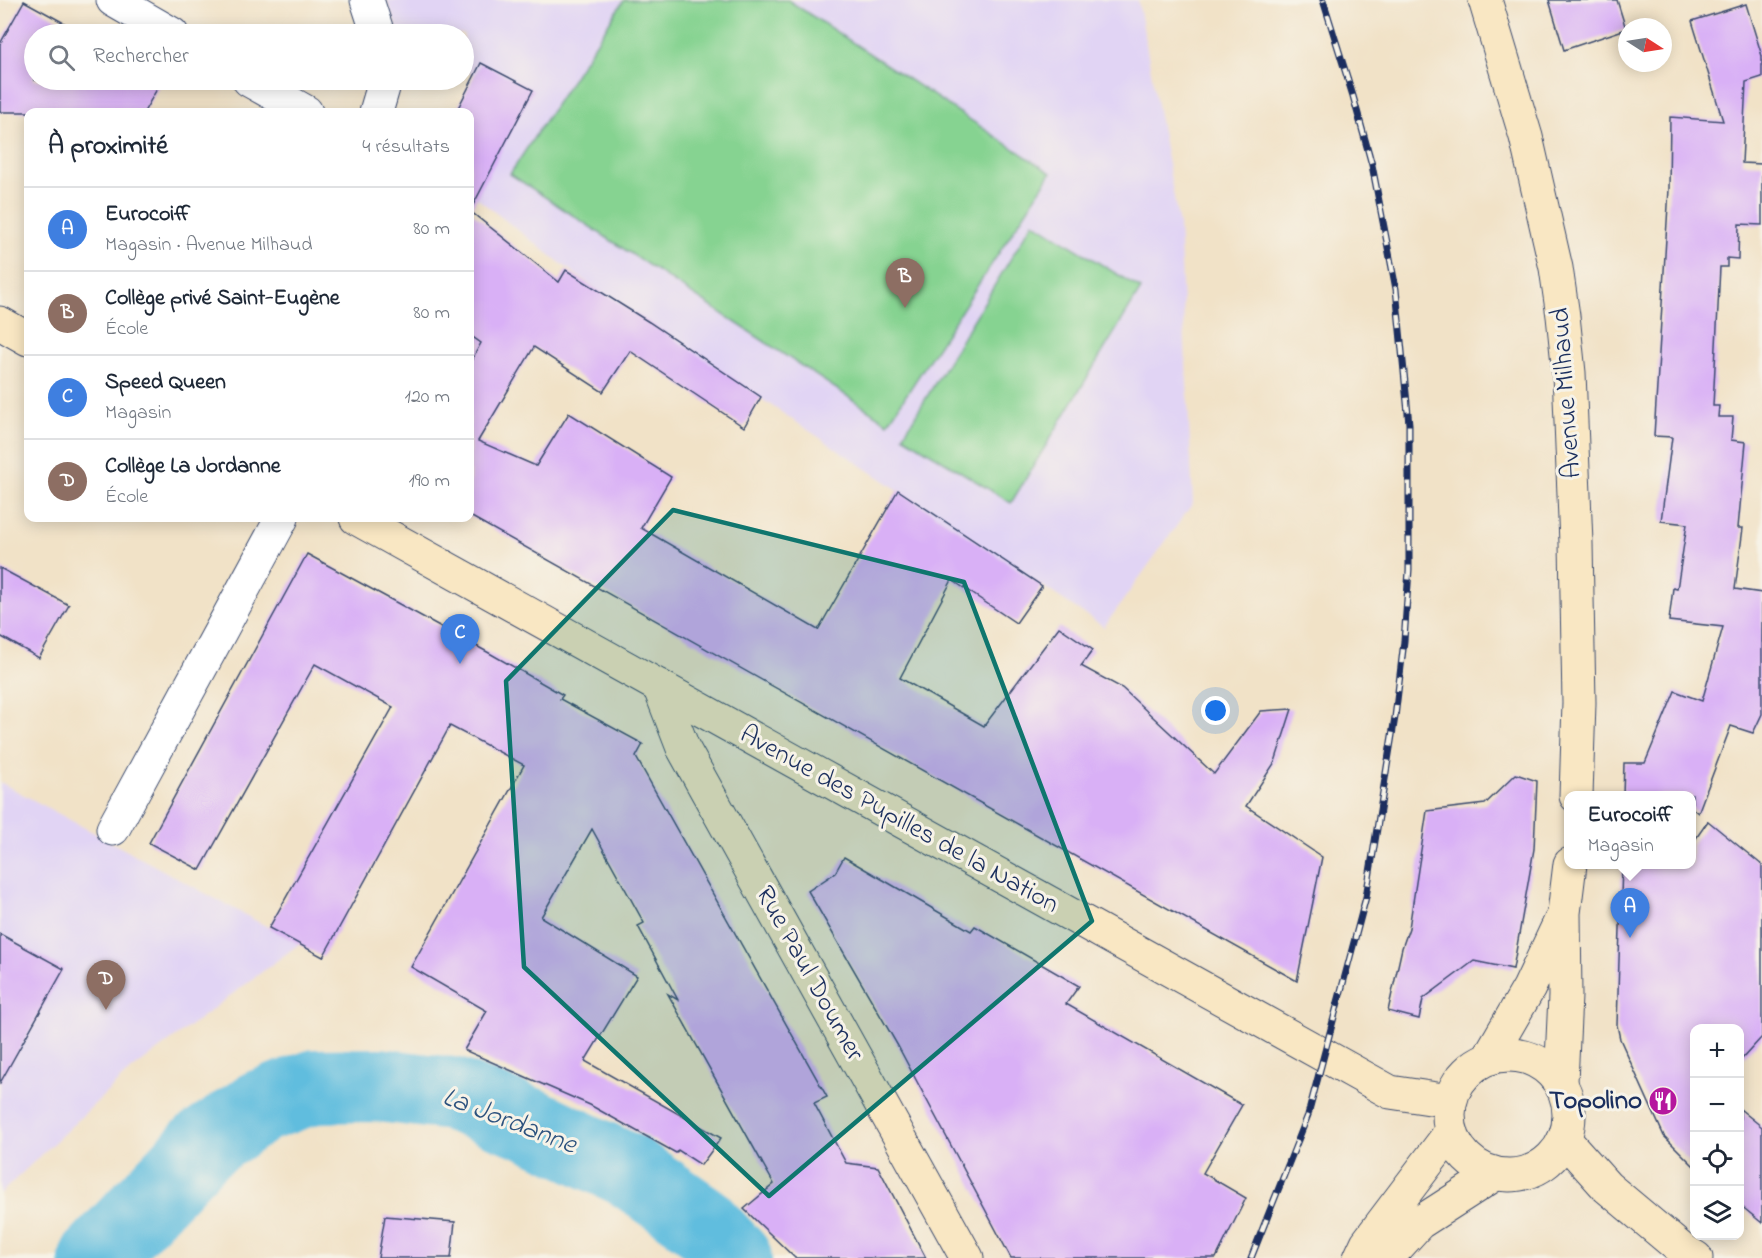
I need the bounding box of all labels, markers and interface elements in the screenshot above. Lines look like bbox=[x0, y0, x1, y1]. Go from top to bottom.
north arrow bbox=[1618, 18, 1672, 72]
search box bbox=[24, 24, 474, 90]
icon: search bbox=[45, 41, 78, 74]
text: Rechercher bbox=[93, 41, 189, 73]
text: À proximité bbox=[48, 128, 168, 166]
text: 4 résultats bbox=[362, 133, 450, 162]
text: Eurocoiff bbox=[105, 199, 190, 231]
text: A bbox=[61, 215, 74, 244]
text: 80 m bbox=[413, 215, 450, 244]
text: Magasin · Avenue Milhaud bbox=[105, 231, 312, 260]
pin: B bbox=[886, 258, 924, 308]
text: Collège privé Saint-Eugène bbox=[105, 283, 340, 315]
text: B bbox=[61, 299, 74, 328]
text: 80 m bbox=[413, 299, 450, 328]
street label: Avenue Milhaud bbox=[1542, 306, 1592, 480]
text: École bbox=[105, 315, 148, 344]
text: Speed Queen bbox=[105, 367, 226, 399]
text: C bbox=[62, 383, 73, 412]
text: 120 m bbox=[405, 383, 450, 412]
text: Magasin bbox=[105, 399, 171, 428]
text: Collège La Jordanne bbox=[105, 451, 281, 483]
text: D bbox=[60, 467, 75, 496]
text: 190 m bbox=[408, 467, 450, 496]
text: École bbox=[105, 483, 148, 512]
pin: C bbox=[440, 614, 480, 664]
your location bbox=[1201, 696, 1230, 725]
street label: Avenue des Pupilles de la Nation bbox=[732, 716, 1066, 924]
popup bbox=[1564, 791, 1696, 869]
text: Eurocoiff bbox=[1587, 800, 1673, 832]
text: Magasin bbox=[1587, 832, 1654, 861]
street label: Rue Paul Doumer bbox=[745, 879, 874, 1069]
pin: A bbox=[1610, 888, 1650, 938]
pin: D bbox=[86, 960, 126, 1010]
map controls bbox=[1690, 1024, 1744, 1240]
button: + bbox=[1690, 1024, 1744, 1078]
water label: La Jordanne bbox=[436, 1078, 583, 1167]
button: − bbox=[1690, 1078, 1744, 1132]
place label: Topolino bbox=[1549, 1082, 1642, 1121]
restaurant icon: Topolino bbox=[1647, 1085, 1679, 1117]
button: locate bbox=[1690, 1132, 1744, 1186]
button: layers bbox=[1690, 1186, 1744, 1240]

